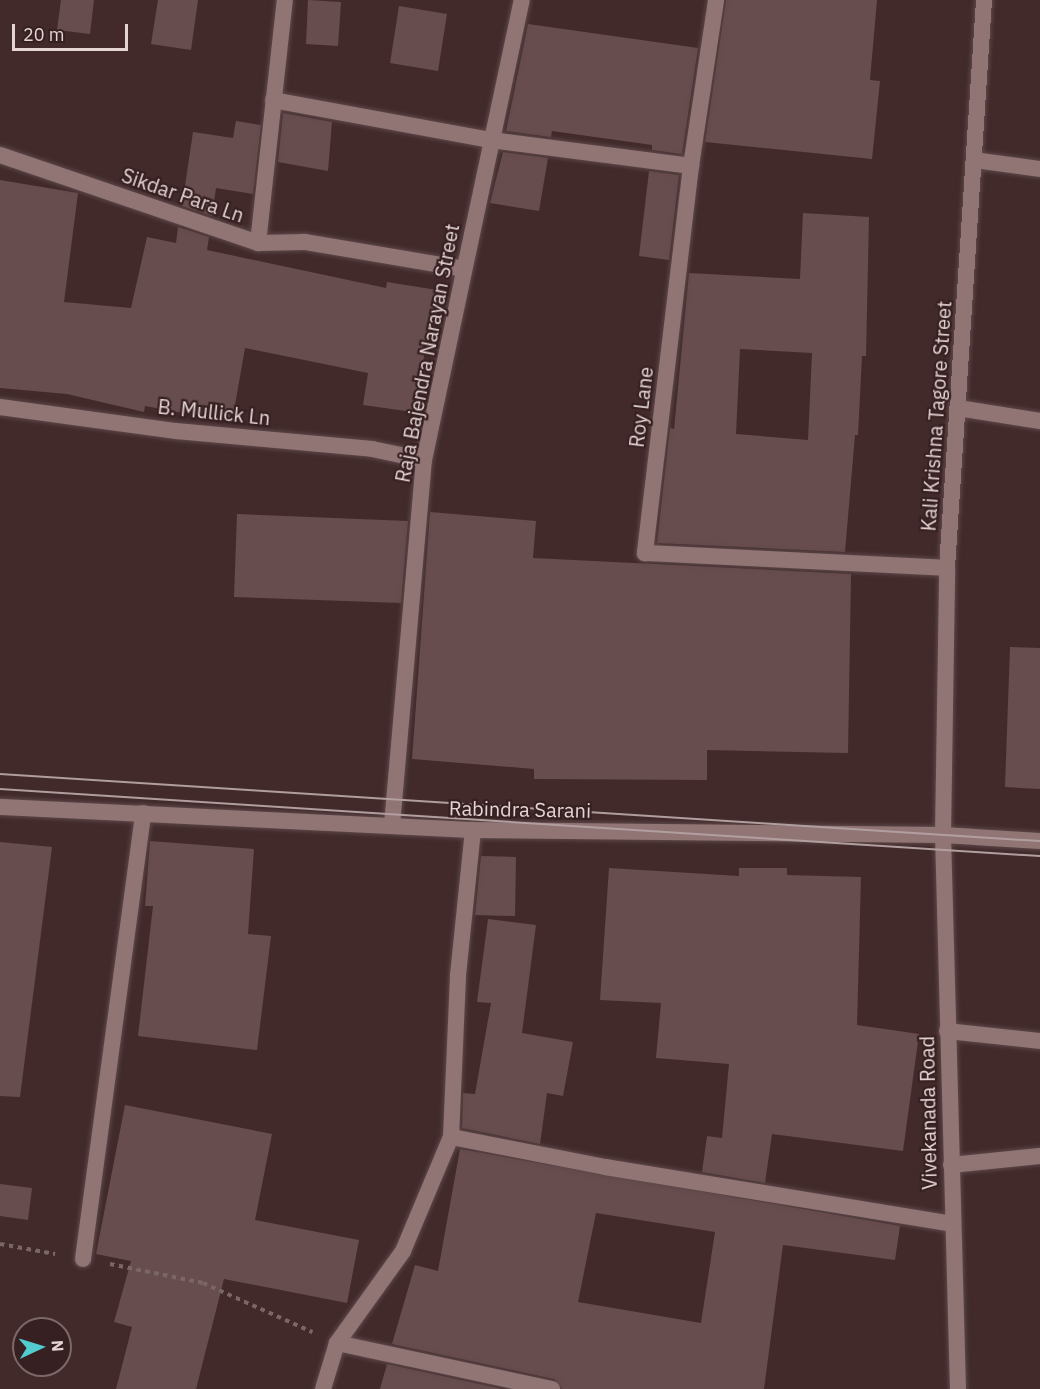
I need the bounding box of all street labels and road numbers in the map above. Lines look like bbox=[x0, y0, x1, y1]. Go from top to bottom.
street label: Sikdar Para Ln bbox=[119, 163, 247, 227]
street label: Raja Bajendra Narayan Street bbox=[390, 222, 464, 484]
street label: Kali Krishna Tagore Street bbox=[916, 300, 956, 532]
street label: Roy Lane bbox=[624, 365, 658, 449]
street label: B. Mullick Ln bbox=[157, 394, 271, 430]
street label: Rabindra Sarani bbox=[449, 796, 591, 822]
street label: Vivekanada Road bbox=[915, 1036, 941, 1190]

